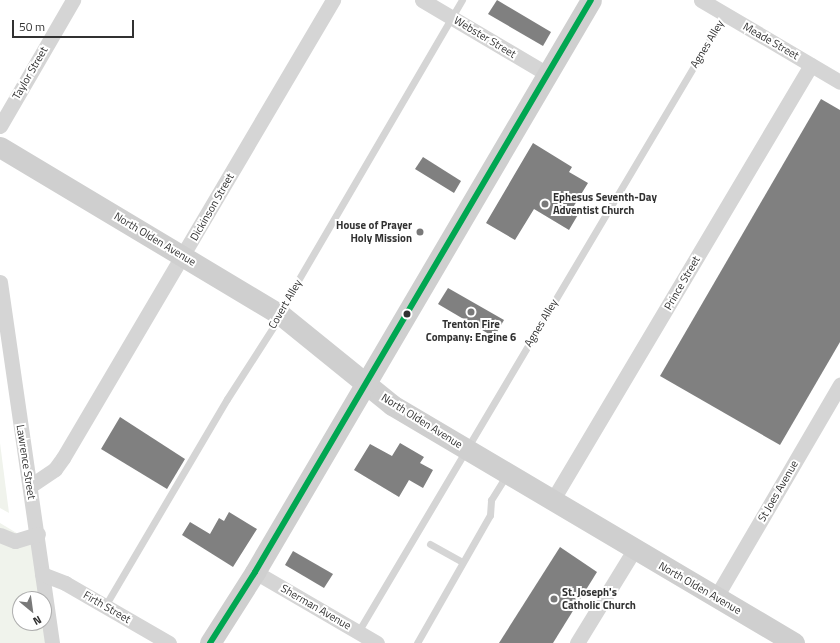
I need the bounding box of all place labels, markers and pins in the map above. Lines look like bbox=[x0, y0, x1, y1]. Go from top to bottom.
place label: Ephesus Seventh-Day Adventist Church bbox=[553, 191, 657, 217]
marker: Ephesus Seventh-Day Adventist Church bbox=[540, 199, 550, 209]
place label: House of Prayer Holy Mission bbox=[336, 219, 412, 245]
marker: House of Prayer Holy Mission bbox=[415, 227, 425, 237]
marker: Trenton Fire Company: Engine 6 bbox=[466, 307, 476, 317]
unlabelled marker bbox=[402, 309, 412, 319]
place label: Trenton Fire Company: Engine 6 bbox=[426, 318, 516, 344]
place label: St. Joseph's Catholic Church bbox=[562, 586, 636, 612]
marker: St. Joseph's Catholic Church bbox=[549, 594, 559, 604]

